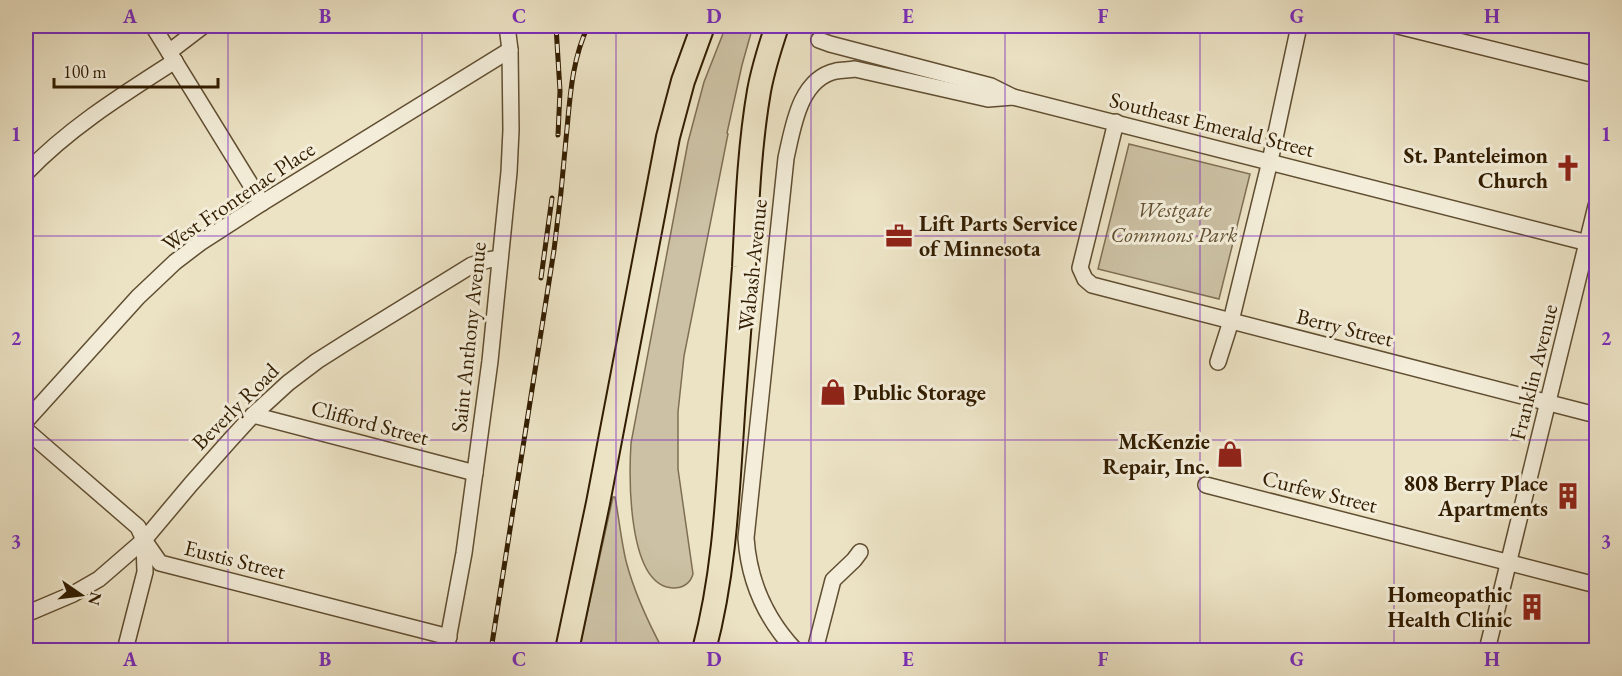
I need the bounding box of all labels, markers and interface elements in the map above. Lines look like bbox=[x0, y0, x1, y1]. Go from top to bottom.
text: A bbox=[122, 3, 138, 29]
text: B bbox=[319, 3, 331, 29]
text: C bbox=[512, 3, 526, 29]
text: D bbox=[706, 3, 722, 29]
text: E bbox=[902, 3, 914, 29]
text: F bbox=[1098, 3, 1109, 29]
text: G bbox=[1290, 3, 1304, 29]
text: H bbox=[1484, 3, 1500, 29]
scale bar bbox=[54, 51, 218, 89]
text: 100 m bbox=[63, 60, 107, 83]
street label: Southeast Emerald Street bbox=[1106, 85, 1317, 164]
text: 1 bbox=[11, 121, 21, 147]
text: 1 bbox=[1601, 121, 1611, 147]
street label: West Frontenac Place bbox=[156, 134, 321, 258]
place label: St. Panteleimon Church bbox=[1403, 141, 1549, 195]
church icon: St. Panteleimon Church bbox=[1553, 153, 1583, 183]
park label: Westgate Commons Park bbox=[1110, 195, 1238, 249]
street label: Wabash Avenue bbox=[731, 197, 774, 332]
place label: Lift Parts Service of Minnesota bbox=[919, 209, 1077, 263]
office icon: Lift Parts Service of Minnesota bbox=[884, 221, 914, 251]
street label: Saint Anthony Avenue bbox=[444, 240, 493, 434]
street label: Berry Street bbox=[1294, 301, 1396, 353]
street label: Franklin Avenue bbox=[1503, 301, 1564, 443]
text: 2 bbox=[11, 325, 22, 351]
text: 2 bbox=[1601, 325, 1612, 351]
street label: Beverly Road bbox=[186, 356, 286, 456]
shop icon: Public Storage bbox=[818, 377, 848, 407]
place label: Public Storage bbox=[853, 378, 986, 407]
street label: Clifford Street bbox=[308, 393, 432, 452]
place label: McKenzie Repair, Inc. bbox=[1103, 427, 1210, 481]
shop icon: McKenzie Repair, Inc. bbox=[1215, 439, 1245, 469]
street label: Curfew Street bbox=[1259, 463, 1380, 520]
place label: 808 Berry Place Apartments bbox=[1404, 469, 1548, 523]
building icon: 808 Berry Place Apartments bbox=[1553, 481, 1583, 511]
text: 3 bbox=[11, 528, 21, 554]
text: 3 bbox=[1601, 528, 1611, 554]
street label: Eustis Street bbox=[181, 533, 289, 586]
north arrow bbox=[51, 565, 111, 625]
place label: Homeopathic Health Clinic bbox=[1388, 580, 1512, 634]
text: N bbox=[83, 590, 107, 607]
building icon: Homeopathic Health Clinic bbox=[1517, 592, 1547, 622]
text: A bbox=[122, 646, 138, 672]
text: B bbox=[319, 646, 331, 672]
text: C bbox=[512, 646, 526, 672]
text: D bbox=[706, 646, 722, 672]
text: E bbox=[902, 646, 914, 672]
text: F bbox=[1098, 646, 1109, 672]
text: G bbox=[1290, 646, 1304, 672]
text: H bbox=[1484, 646, 1500, 672]

